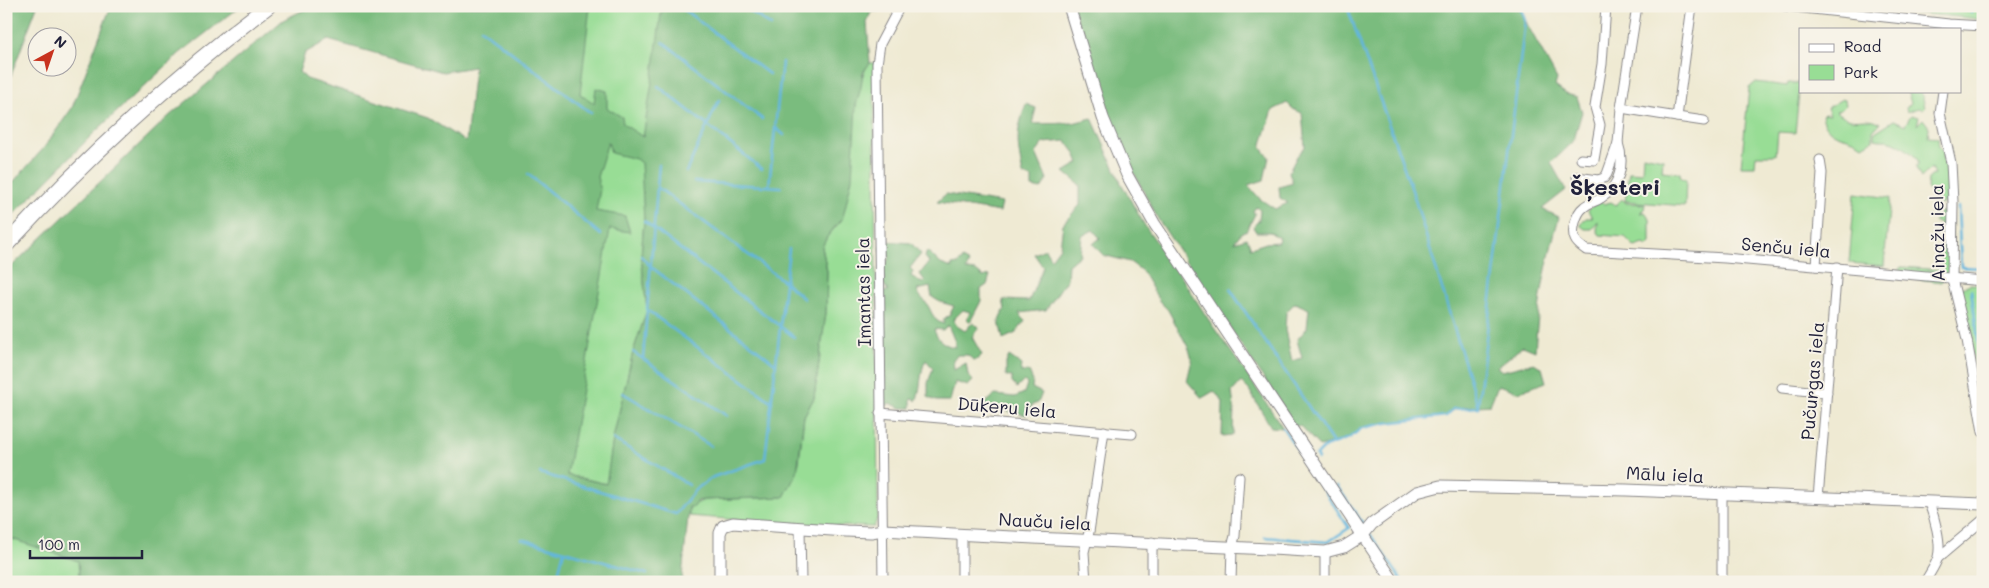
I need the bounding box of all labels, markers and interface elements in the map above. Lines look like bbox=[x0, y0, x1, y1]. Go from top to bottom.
north arrow bbox=[28, 28, 78, 78]
legend bbox=[1799, 28, 1962, 92]
text: N bbox=[50, 31, 71, 52]
text: Road bbox=[1844, 36, 1881, 56]
text: Park bbox=[1844, 62, 1878, 82]
district label: Šķesteri bbox=[1570, 172, 1660, 202]
street label: Ainažu iela bbox=[1924, 184, 1950, 282]
street label: Senču iela bbox=[1740, 231, 1832, 263]
street label: Imantas iela bbox=[850, 237, 876, 347]
street label: Pučurgas iela bbox=[1795, 321, 1829, 441]
street label: Dūķeru iela bbox=[957, 391, 1057, 423]
street label: Mālu iela bbox=[1625, 460, 1705, 488]
street label: Nauču iela bbox=[998, 507, 1092, 535]
scale bar bbox=[30, 528, 142, 560]
text: 100 m bbox=[38, 534, 80, 554]

